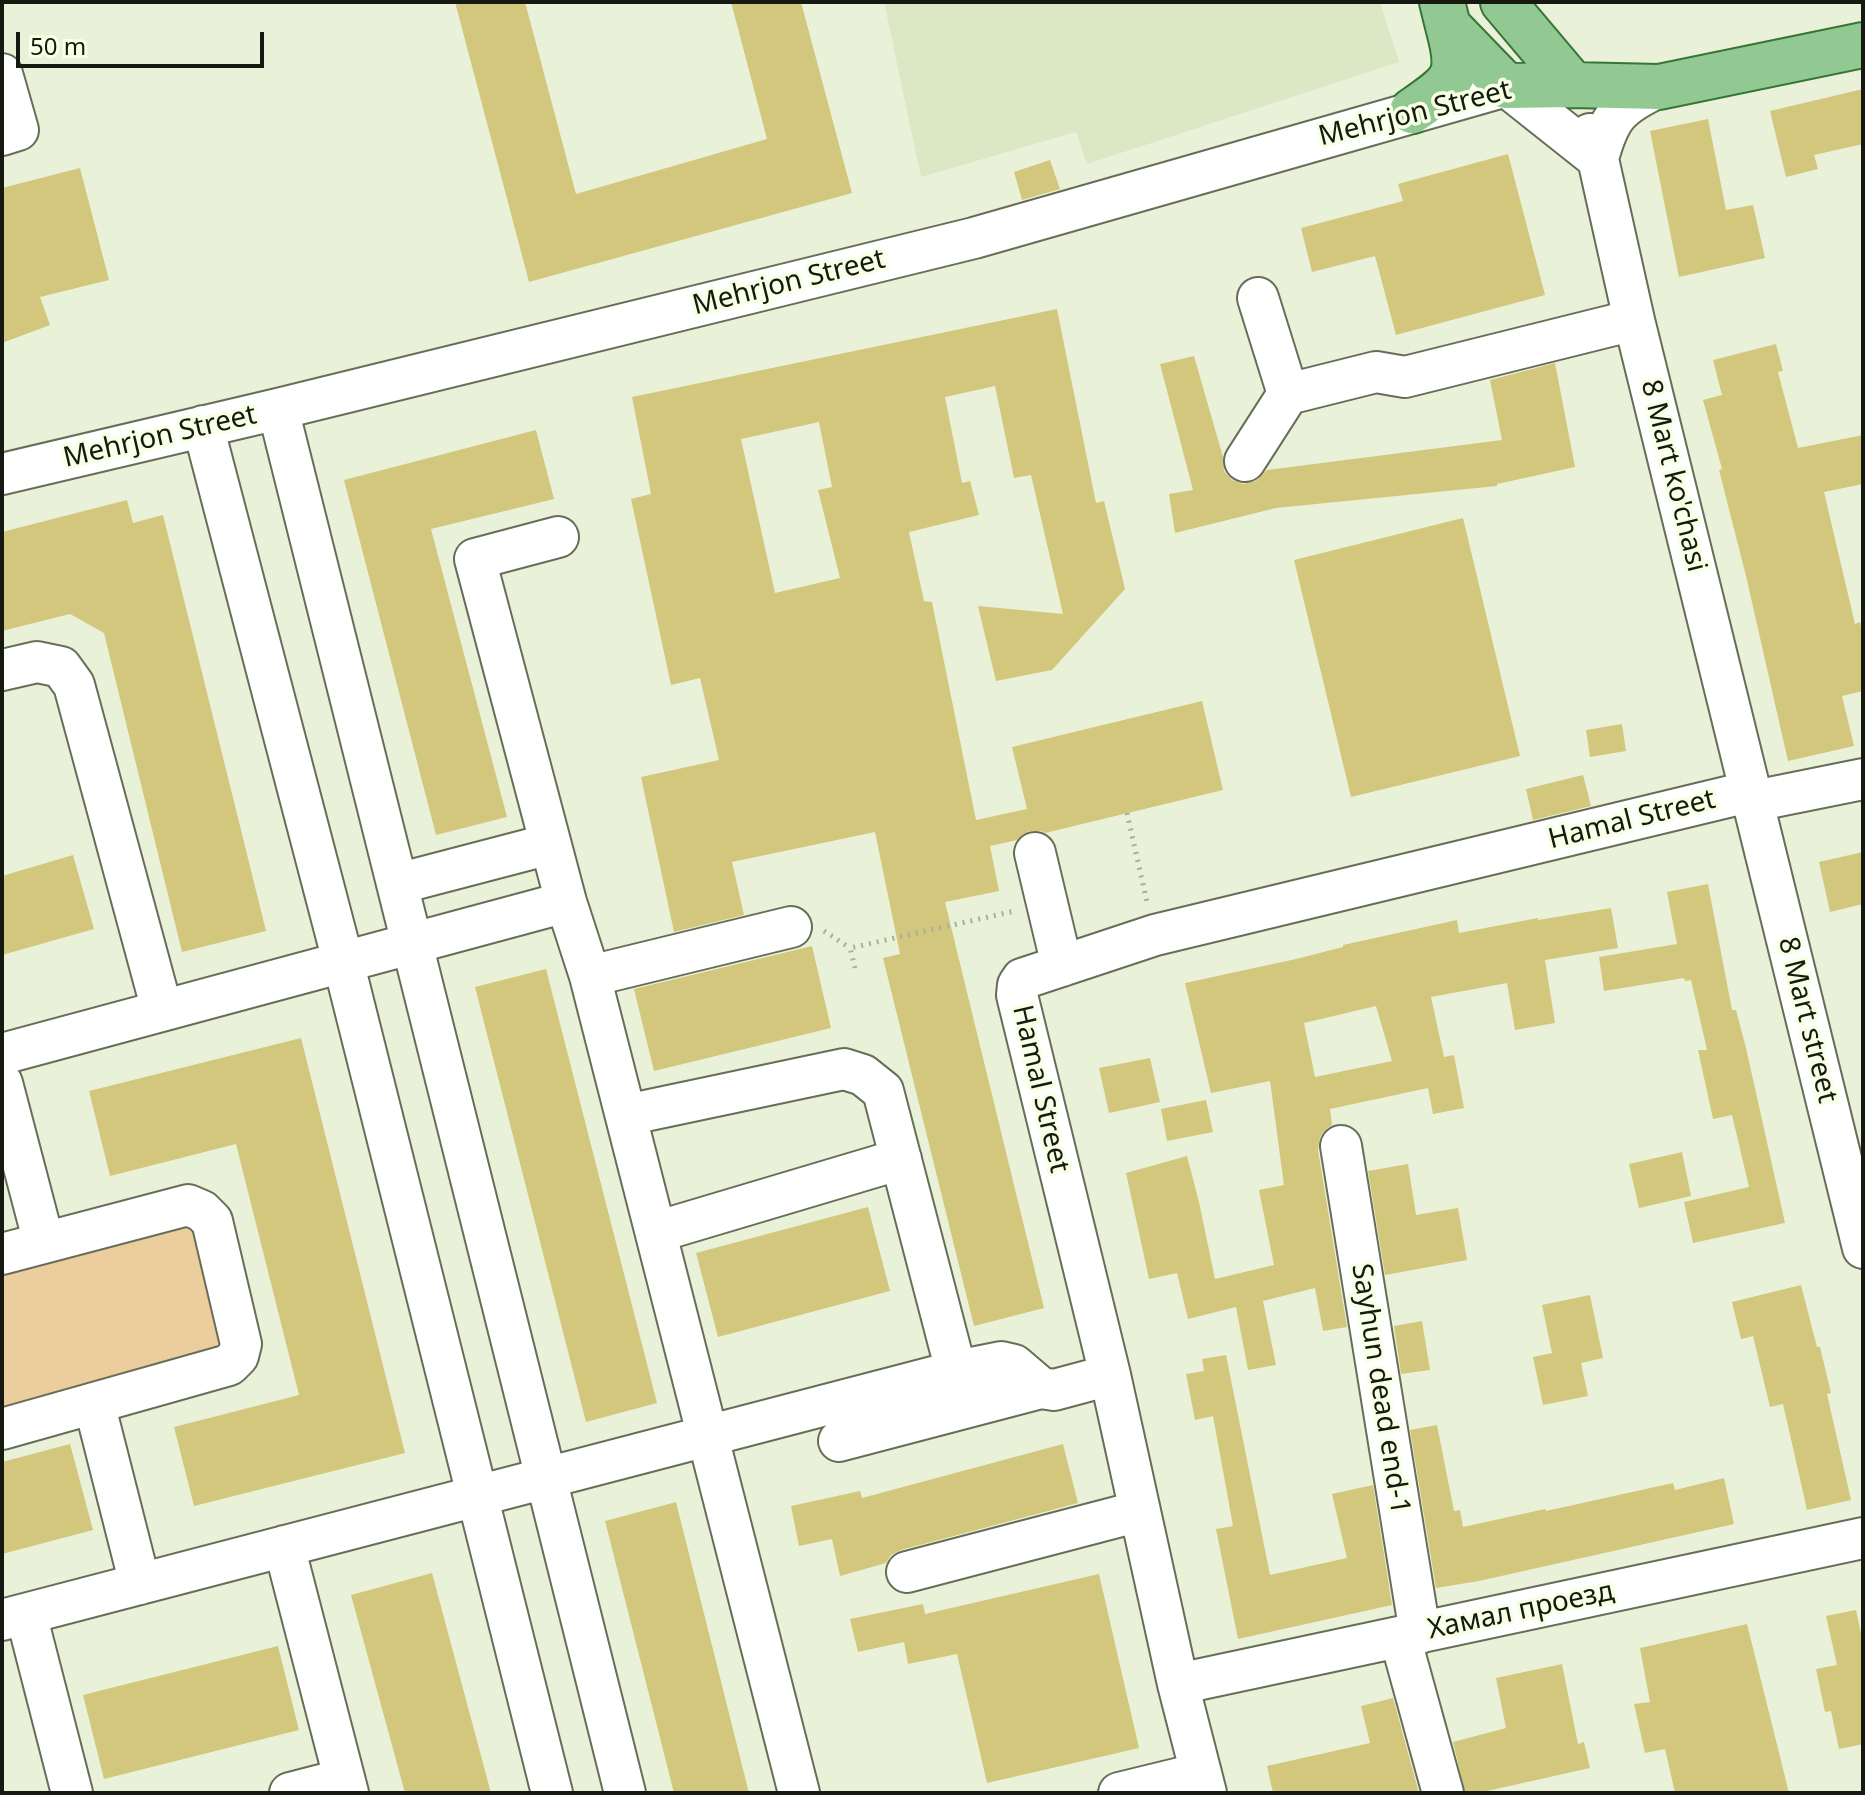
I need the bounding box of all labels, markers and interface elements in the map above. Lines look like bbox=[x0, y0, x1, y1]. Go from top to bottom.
scale bar bbox=[20, 16, 268, 66]
text: 50 m bbox=[30, 29, 86, 62]
street label: Mehrjon Street bbox=[1315, 74, 1515, 154]
street label: Mehrjon Street bbox=[689, 243, 889, 323]
street label: 8 Mart ko'chasi bbox=[1633, 377, 1713, 575]
street label: Mehrjon Street bbox=[60, 398, 260, 476]
street label: Hamal Street bbox=[1545, 783, 1719, 857]
street label: 8 Mart street bbox=[1770, 934, 1844, 1106]
street label: Hamal Street bbox=[1004, 1002, 1076, 1176]
street label: Sayhun dead end-1 bbox=[1344, 1261, 1416, 1517]
street label: Хамал проезд bbox=[1425, 1575, 1617, 1647]

